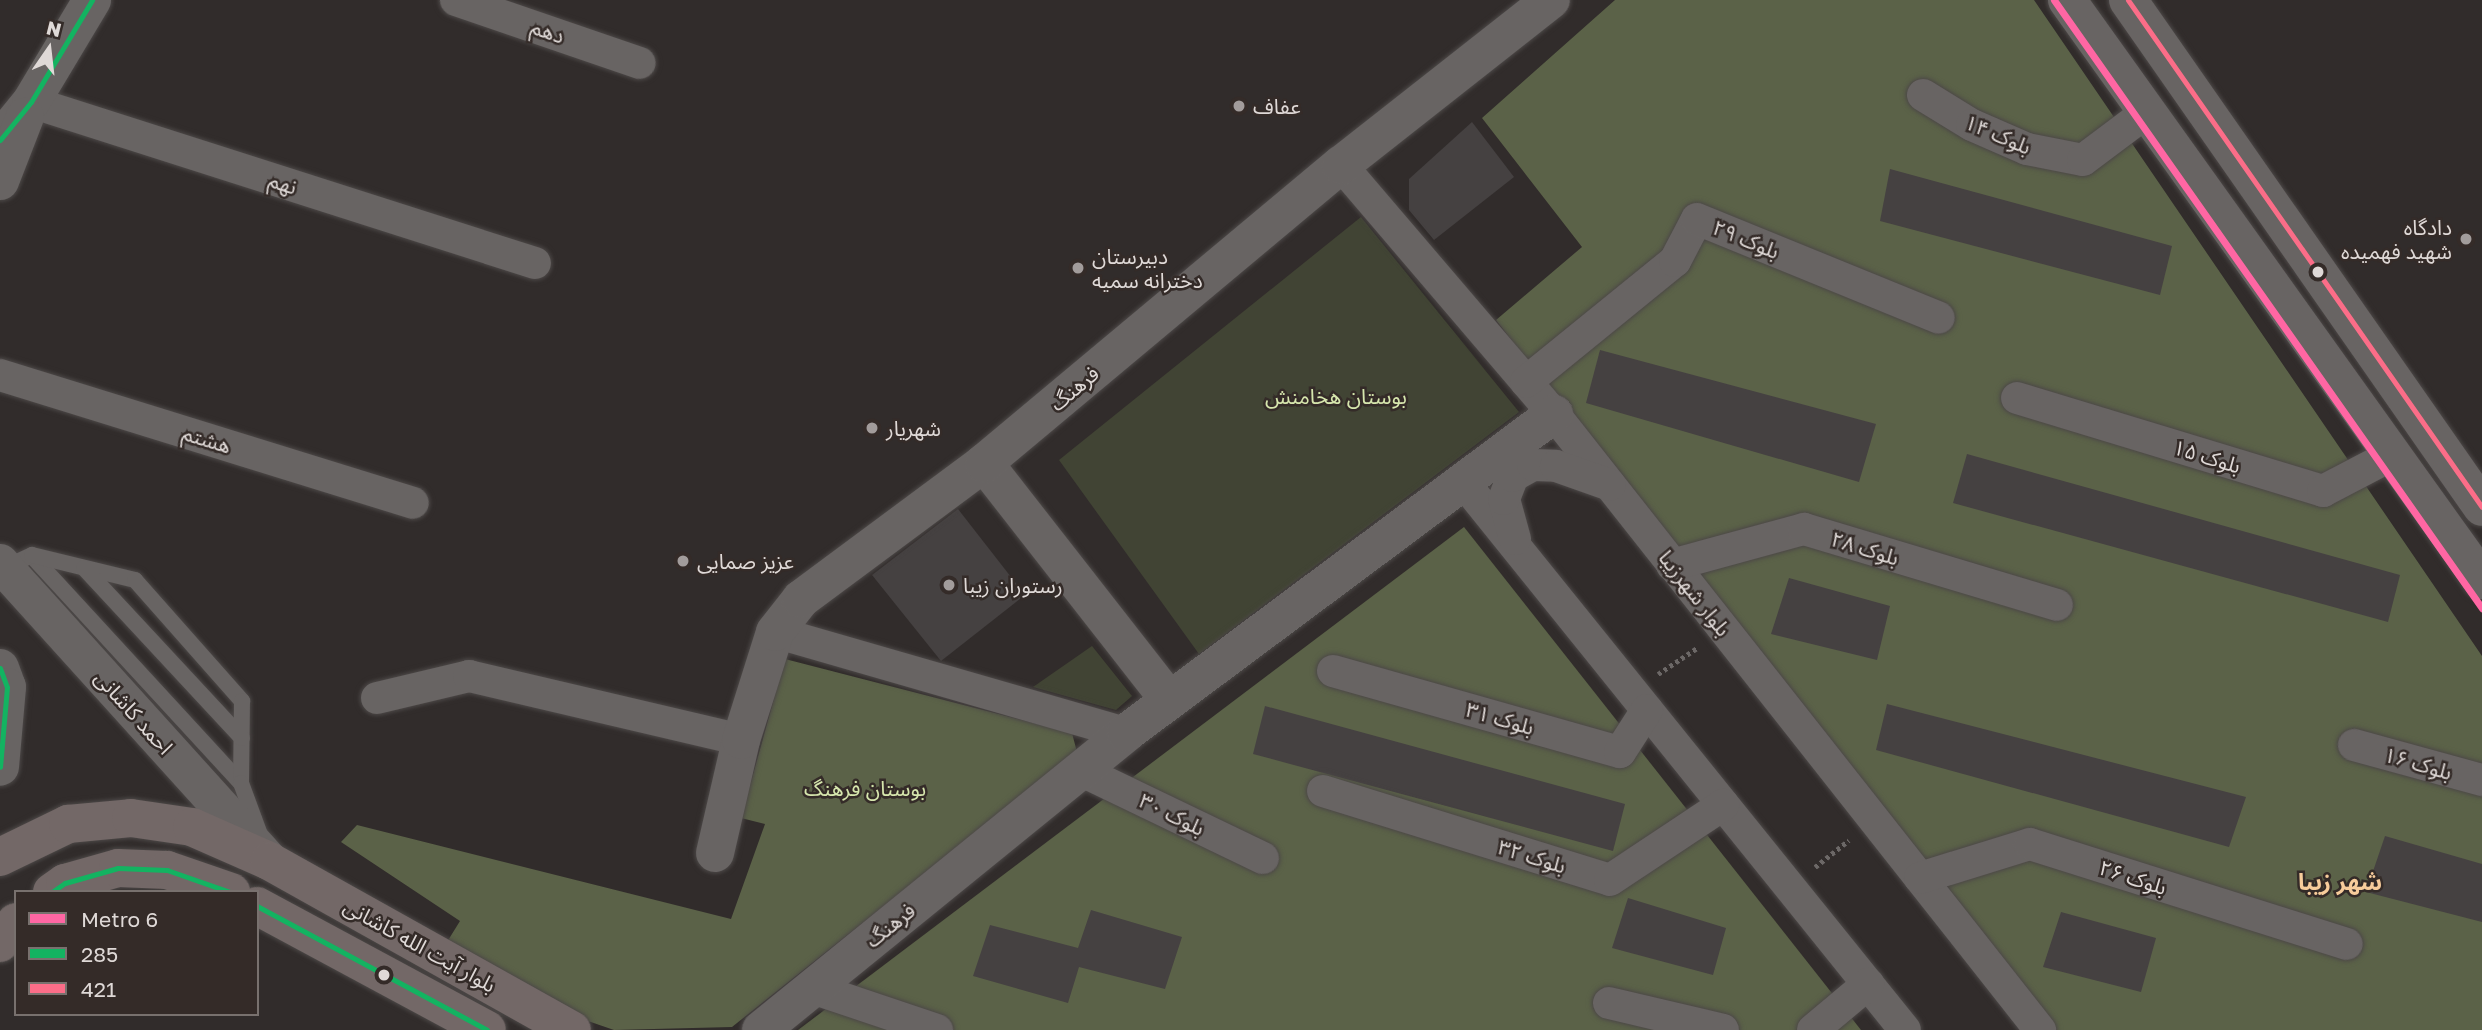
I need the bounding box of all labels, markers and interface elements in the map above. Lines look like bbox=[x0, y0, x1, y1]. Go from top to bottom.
north arrow bbox=[14, 14, 84, 84]
street label: دهم bbox=[528, 14, 568, 48]
text: N bbox=[44, 15, 64, 41]
place label: عفاف bbox=[1253, 93, 1301, 119]
marker: عفاف bbox=[1231, 98, 1247, 114]
street label: بلوک ۱۴ bbox=[1961, 109, 2035, 159]
street label: نهم bbox=[266, 167, 300, 199]
street label: بلوک ۲۹ bbox=[1709, 214, 1783, 264]
place label: دادگاه شهید فهمیده bbox=[2341, 214, 2452, 264]
marker: دادگاه شهید فهمیده bbox=[2458, 231, 2474, 247]
place label: دبیرستان دخترانه سمیه bbox=[1092, 243, 1203, 293]
marker: دبیرستان دخترانه سمیه bbox=[1070, 260, 1086, 276]
unlabelled marker bbox=[2311, 265, 2325, 279]
street label: فرهنگ bbox=[1044, 360, 1104, 416]
park label: بوستان هخامنش bbox=[1265, 383, 1407, 409]
place label: شهریار bbox=[886, 415, 941, 441]
street label: هشتم bbox=[180, 420, 234, 458]
marker: شهریار bbox=[864, 420, 880, 436]
street label: بلوک ۱۵ bbox=[2170, 434, 2244, 478]
street label: بلوک ۲۸ bbox=[1828, 526, 1902, 570]
street label: بلوار شهرزیبا bbox=[1654, 545, 1736, 641]
place label: عزیز صمایی bbox=[697, 548, 794, 574]
marker: عزیز صمایی bbox=[675, 553, 691, 569]
place label: رستوران زیبا bbox=[963, 572, 1063, 598]
marker: رستوران زیبا bbox=[941, 577, 957, 593]
street label: احمد کاشانی bbox=[90, 665, 178, 759]
street label: بلوک ۳۱ bbox=[1463, 696, 1537, 740]
street label: بلوک ۱۶ bbox=[2381, 741, 2455, 785]
park label: بوستان فرهنگ bbox=[804, 775, 926, 801]
street label: بلوک ۳۰ bbox=[1135, 787, 1209, 841]
street label: بلوک ۳۲ bbox=[1495, 834, 1569, 878]
street label: بلوک ۲۶ bbox=[2096, 854, 2170, 900]
district label: شهر زیبا bbox=[2298, 867, 2382, 895]
legend bbox=[14, 890, 259, 1016]
street label: بلوار آیت الله کاشانی bbox=[340, 893, 500, 997]
street label: فرهنگ bbox=[860, 897, 920, 953]
text: Metro 6 bbox=[81, 906, 158, 932]
text: 285 bbox=[81, 941, 118, 967]
unlabelled marker bbox=[377, 968, 391, 982]
text: 421 bbox=[81, 976, 116, 1002]

